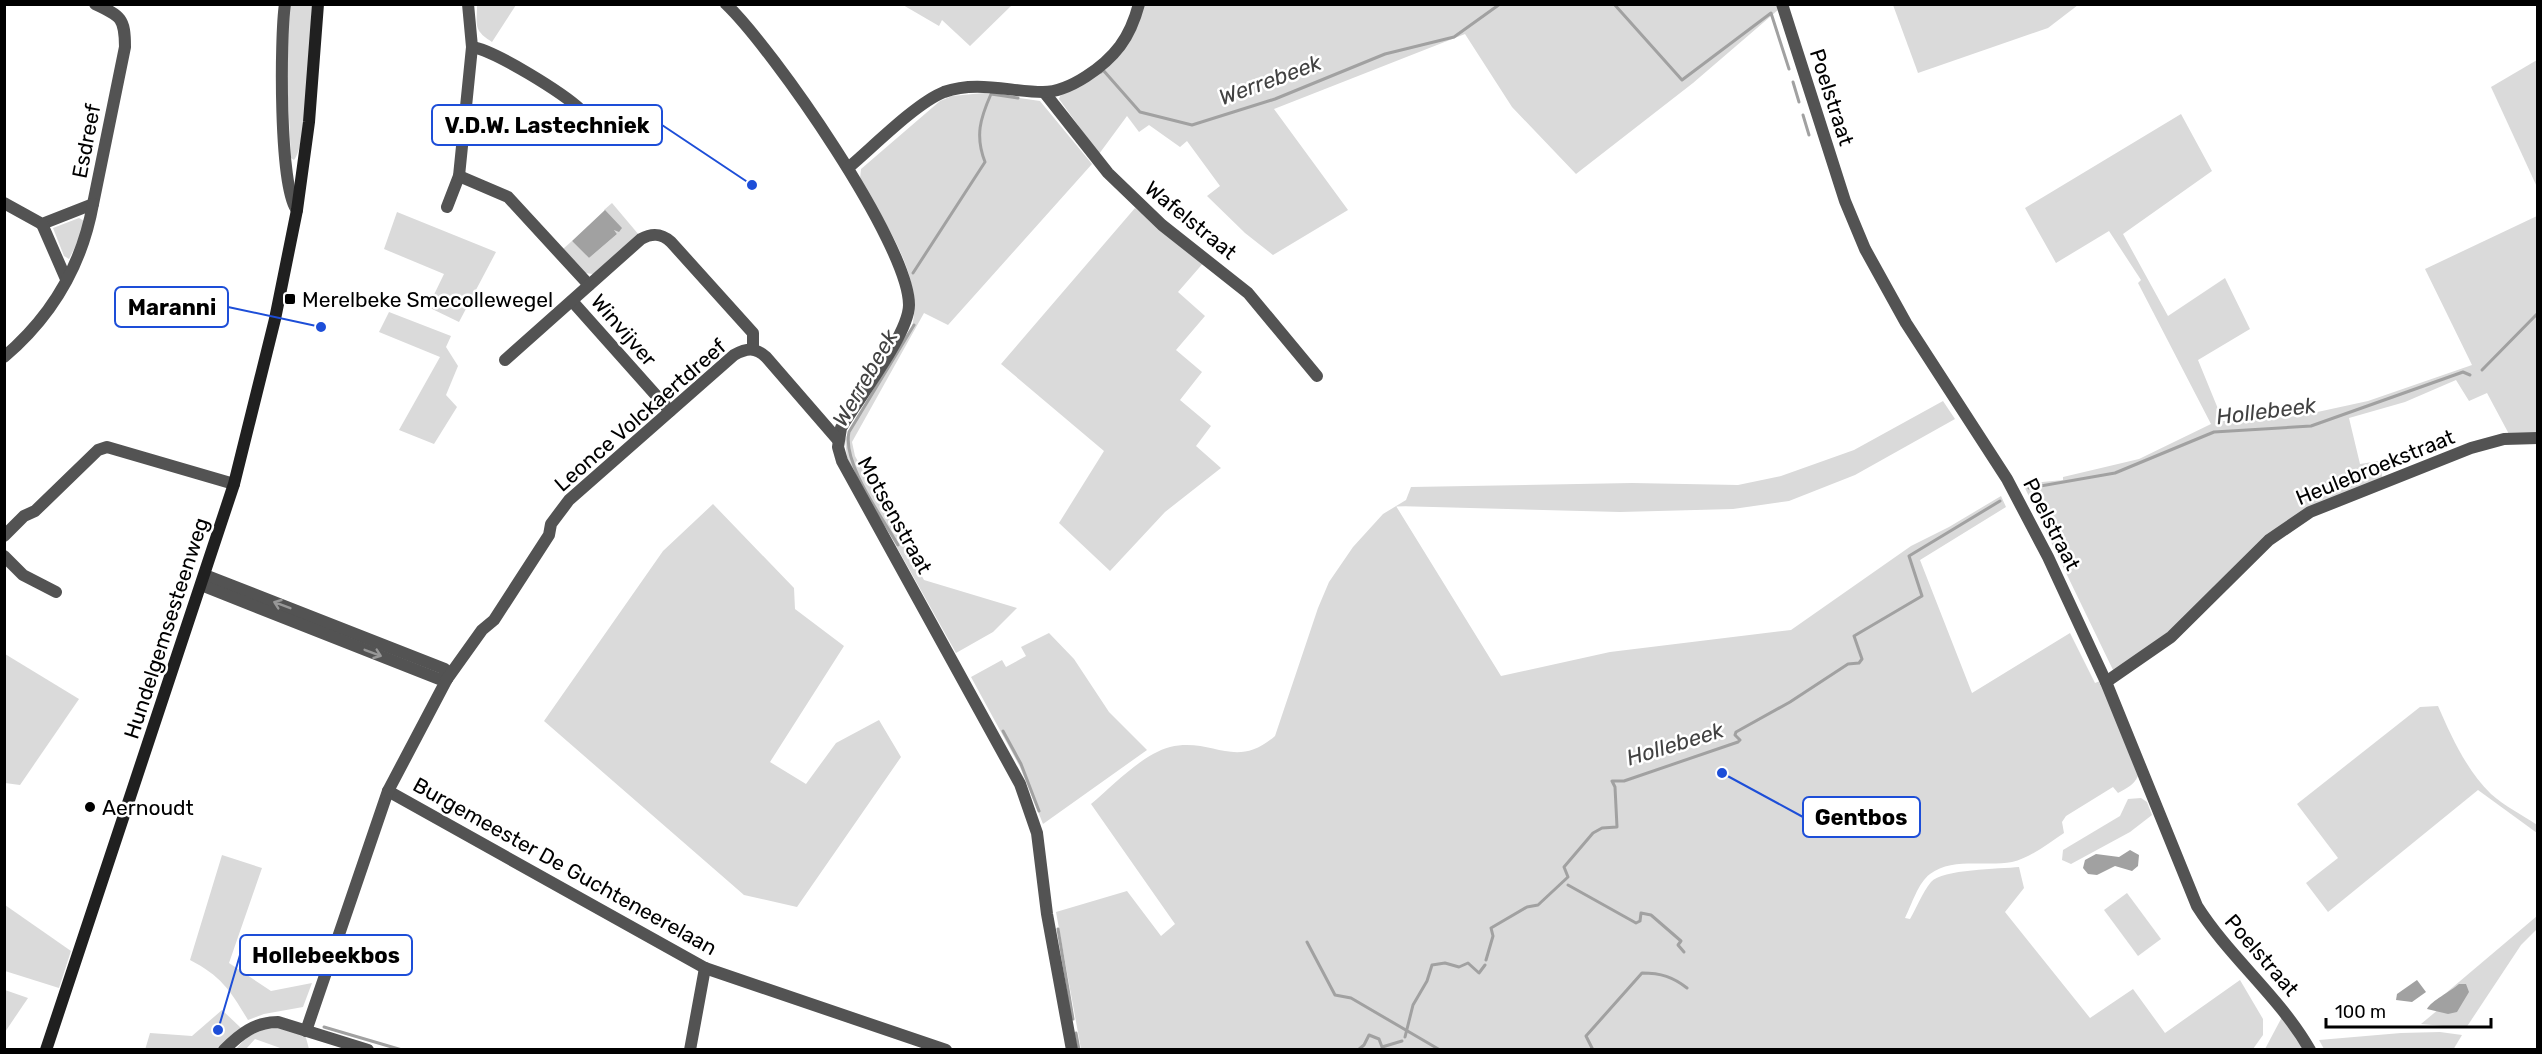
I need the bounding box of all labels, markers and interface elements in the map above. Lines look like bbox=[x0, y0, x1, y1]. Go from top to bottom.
street label: Poelstraat bbox=[1805, 45, 1859, 149]
water label: Werrebeek bbox=[1215, 49, 1326, 111]
street label: Esdreef bbox=[67, 102, 105, 180]
callout: V.D.W. Lastechniek bbox=[432, 105, 662, 145]
text: V.D.W. Lastechniek bbox=[444, 112, 650, 139]
street label: Wafelstraat bbox=[1140, 175, 1242, 265]
callout: Maranni bbox=[115, 287, 228, 327]
place label: Merelbeke Smecollewegel bbox=[302, 287, 553, 312]
street label: Winvijver bbox=[586, 289, 662, 371]
marker: Merelbeke Smecollewegel bbox=[283, 292, 297, 306]
text: Maranni bbox=[128, 294, 216, 321]
water label: Werrebeek bbox=[826, 324, 904, 431]
street label: Leonce Volckaertdreef bbox=[549, 334, 731, 496]
water label: Hollebeek bbox=[2215, 391, 2318, 431]
street label: Heulebroekstraat bbox=[2292, 424, 2458, 510]
street label: Motsenstraat bbox=[853, 452, 937, 578]
street label: Poelstraat bbox=[2018, 474, 2086, 574]
street label: Hundelgemsesteenweg bbox=[118, 514, 214, 742]
one-way arrow bbox=[274, 599, 292, 610]
one-way arrow bbox=[363, 648, 382, 659]
water label: Hollebeek bbox=[1623, 716, 1728, 772]
street label: Burgemeester De Guchteneerelaan bbox=[409, 772, 721, 960]
place label: Aernoudt bbox=[102, 795, 194, 820]
callout: Gentbos bbox=[1803, 797, 1920, 837]
marker: Aernoudt bbox=[83, 800, 97, 814]
text: Gentbos bbox=[1815, 804, 1907, 831]
street label: Poelstraat bbox=[2220, 909, 2304, 1001]
callout: Hollebeekbos bbox=[240, 935, 412, 975]
text: Hollebeekbos bbox=[252, 942, 400, 969]
scale bar bbox=[2326, 991, 2491, 1029]
text: 100 m bbox=[2335, 1001, 2386, 1023]

